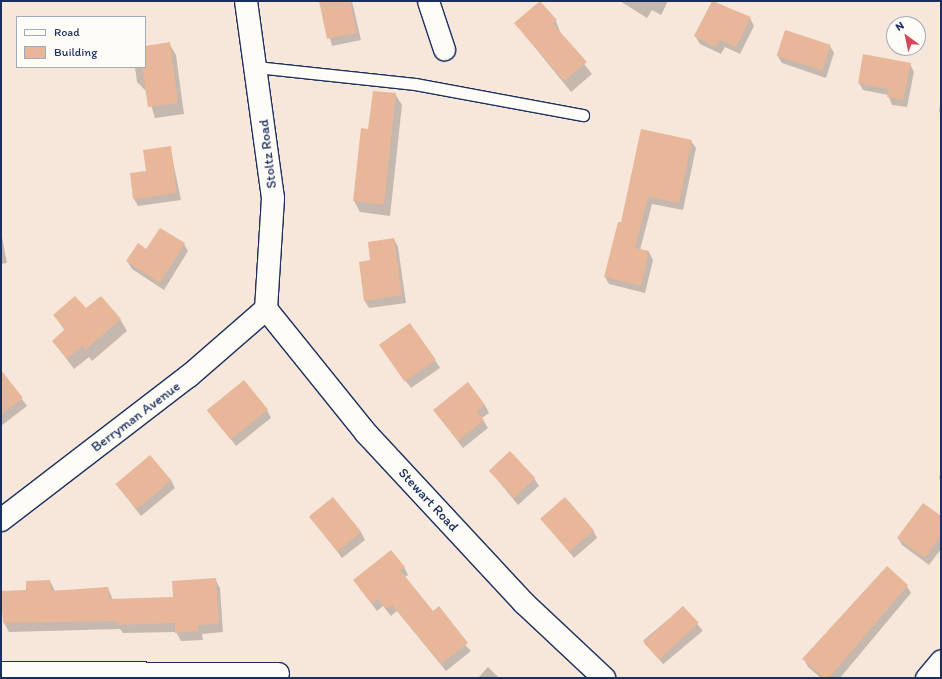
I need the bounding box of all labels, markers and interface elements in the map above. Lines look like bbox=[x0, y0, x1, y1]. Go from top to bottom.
legend bbox=[16, 16, 146, 68]
north arrow bbox=[886, 16, 926, 56]
text: N bbox=[893, 19, 906, 34]
text: Road bbox=[54, 25, 80, 39]
text: Building bbox=[54, 45, 97, 59]
street label: Stoltz Road bbox=[255, 119, 281, 189]
street label: Berryman Avenue bbox=[89, 378, 183, 456]
street label: Stewart Road bbox=[394, 465, 462, 535]

